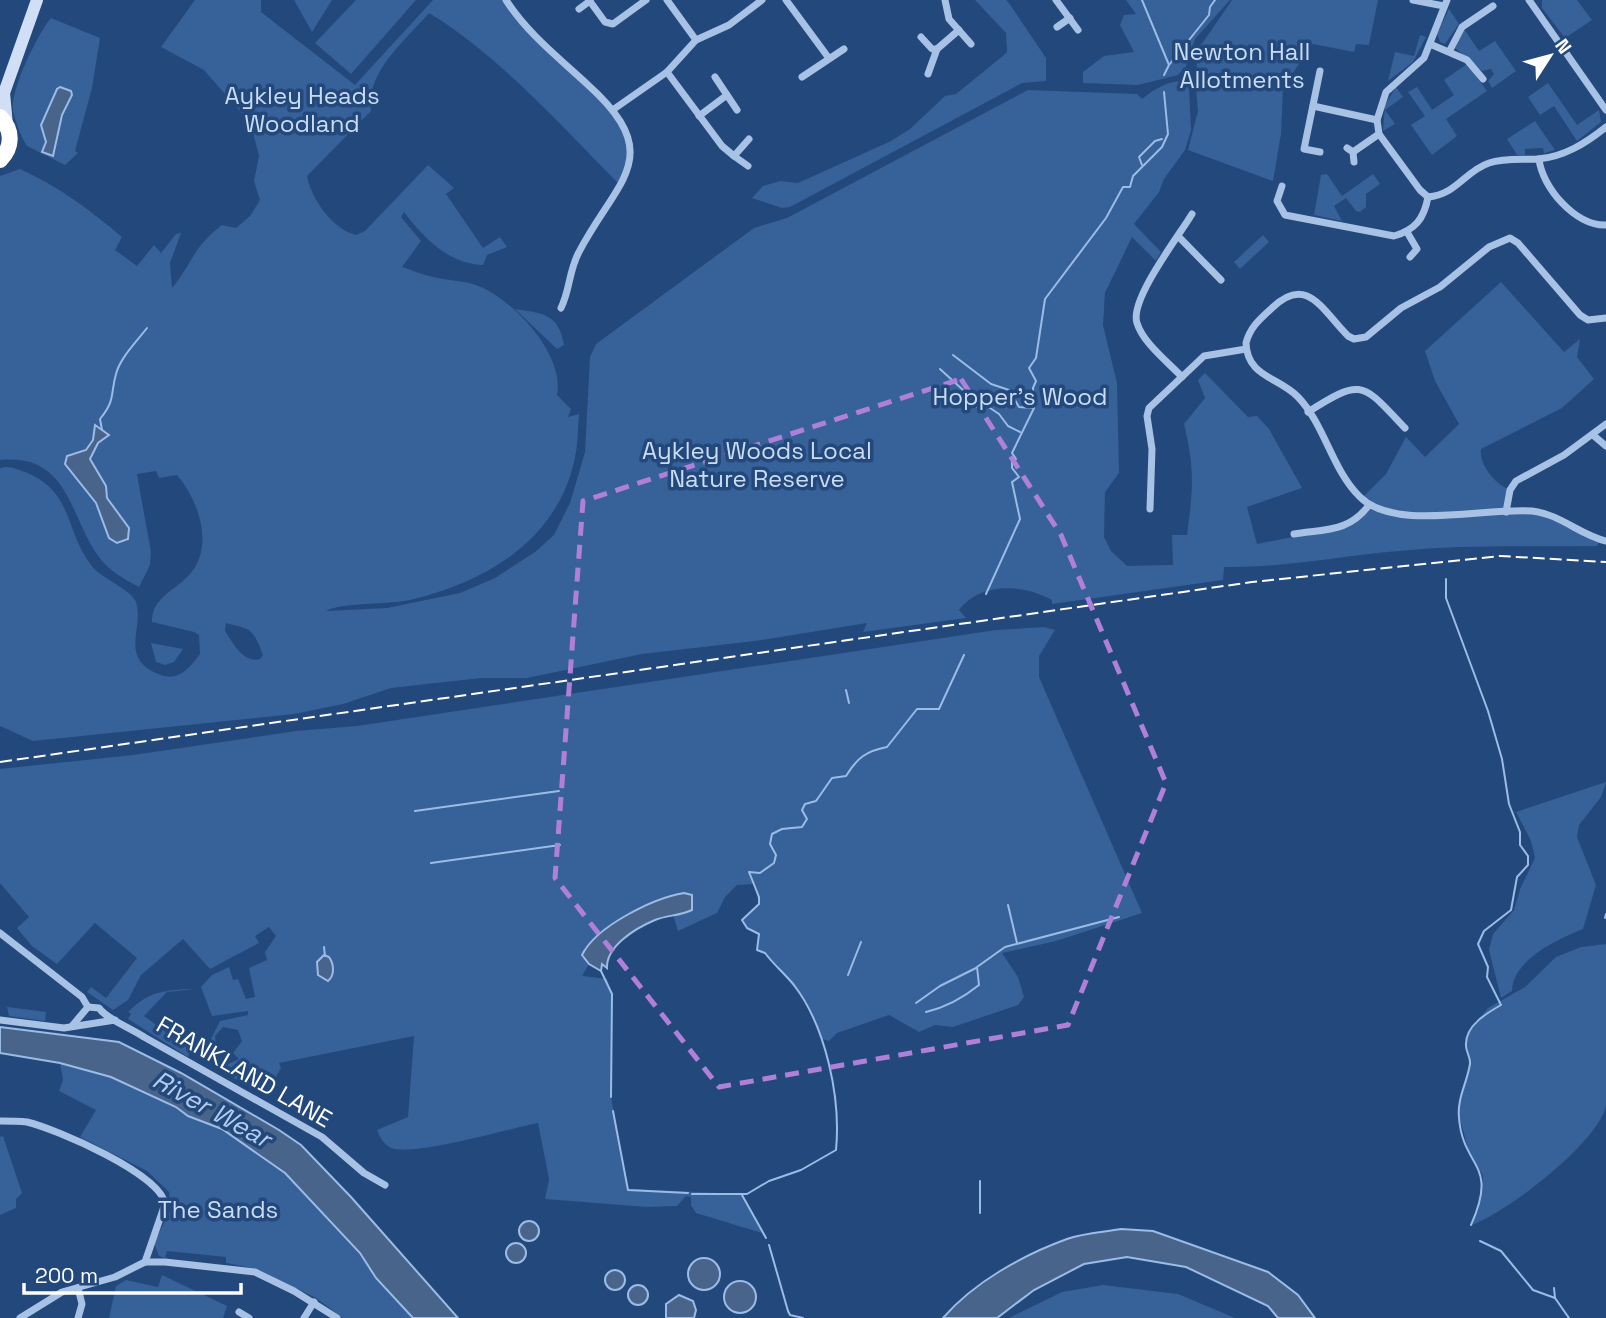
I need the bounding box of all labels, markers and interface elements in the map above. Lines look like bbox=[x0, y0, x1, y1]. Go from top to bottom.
north arrow bbox=[1515, 21, 1585, 91]
text: N bbox=[1549, 34, 1577, 59]
park label: Newton Hall Allotments bbox=[1174, 36, 1310, 95]
park label: Aykley Heads Woodland bbox=[224, 80, 380, 139]
park label: Hopper's Wood bbox=[932, 381, 1108, 412]
park label: Aykley Woods Local Nature Reserve bbox=[642, 435, 872, 494]
street label: FRANKLAND LANE bbox=[151, 1009, 338, 1134]
water label: River Wear bbox=[147, 1063, 280, 1157]
park label: The Sands bbox=[158, 1194, 278, 1225]
scale bar bbox=[24, 1252, 242, 1296]
text: 200 m bbox=[35, 1262, 98, 1289]

